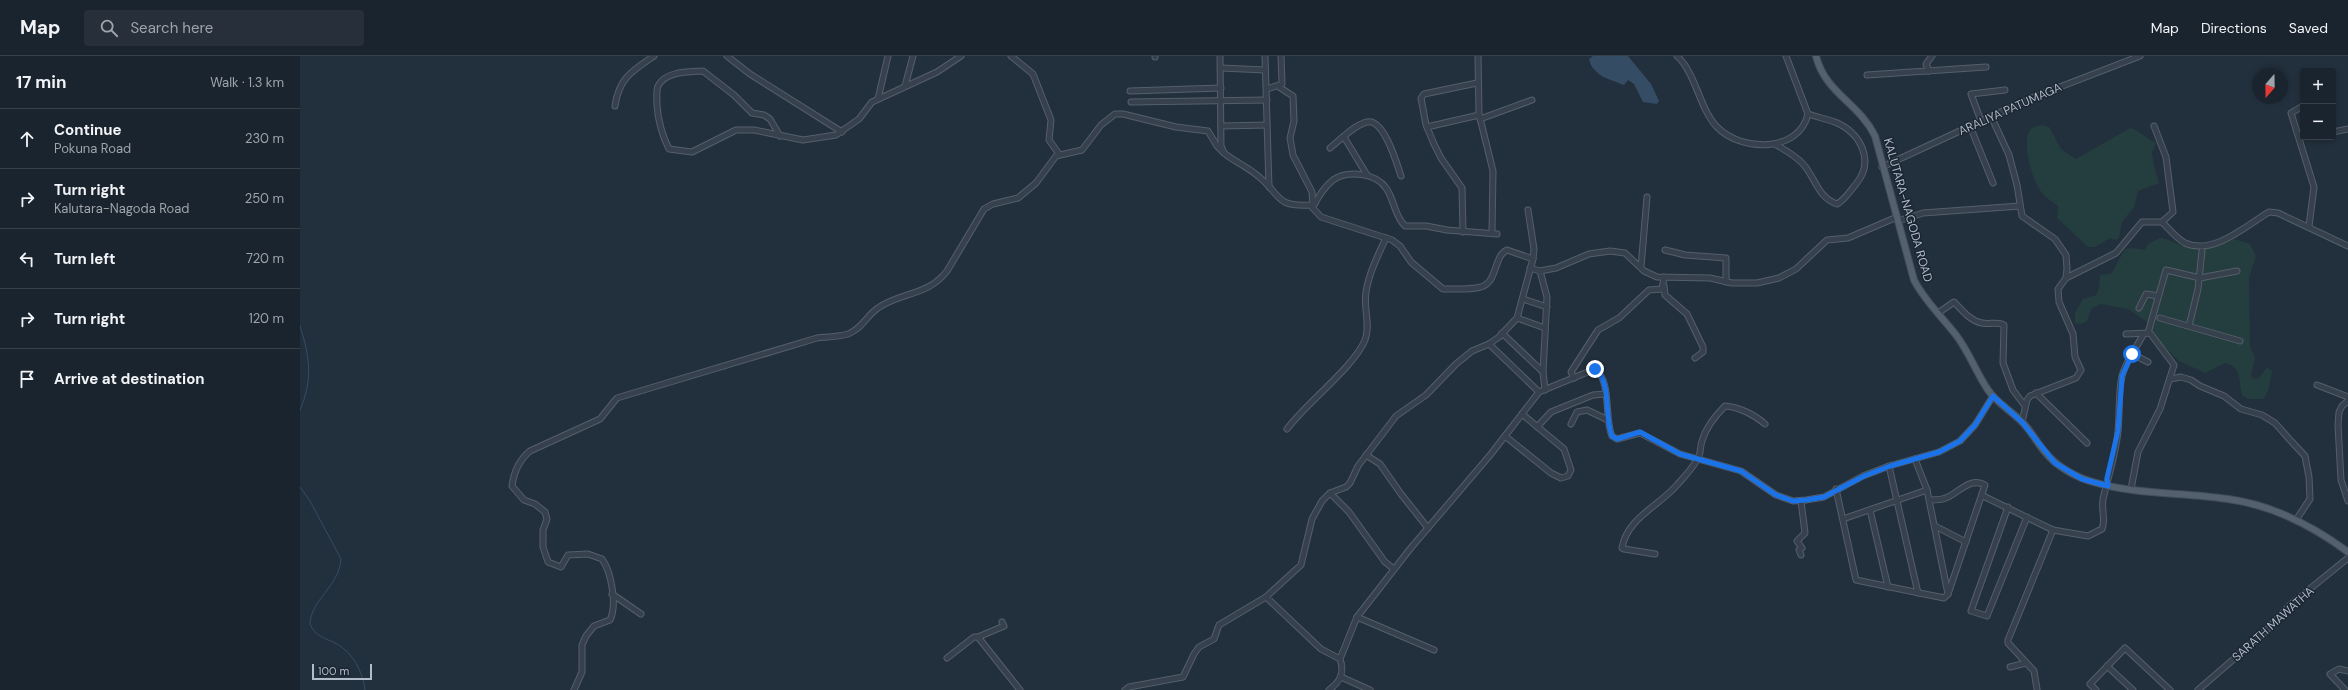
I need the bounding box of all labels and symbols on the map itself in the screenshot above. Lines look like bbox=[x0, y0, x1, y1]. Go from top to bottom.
north arrow bbox=[2252, 68, 2288, 104]
street label: ARALIYA PATUMAGA bbox=[1956, 79, 2064, 139]
street label: KALUTARA-NAGODA ROAD bbox=[1880, 136, 1936, 284]
route start bbox=[2123, 345, 2141, 363]
route end bbox=[1586, 360, 1604, 378]
street label: SARATH MAWATHA bbox=[2229, 583, 2317, 665]
scale bar bbox=[312, 662, 372, 681]

